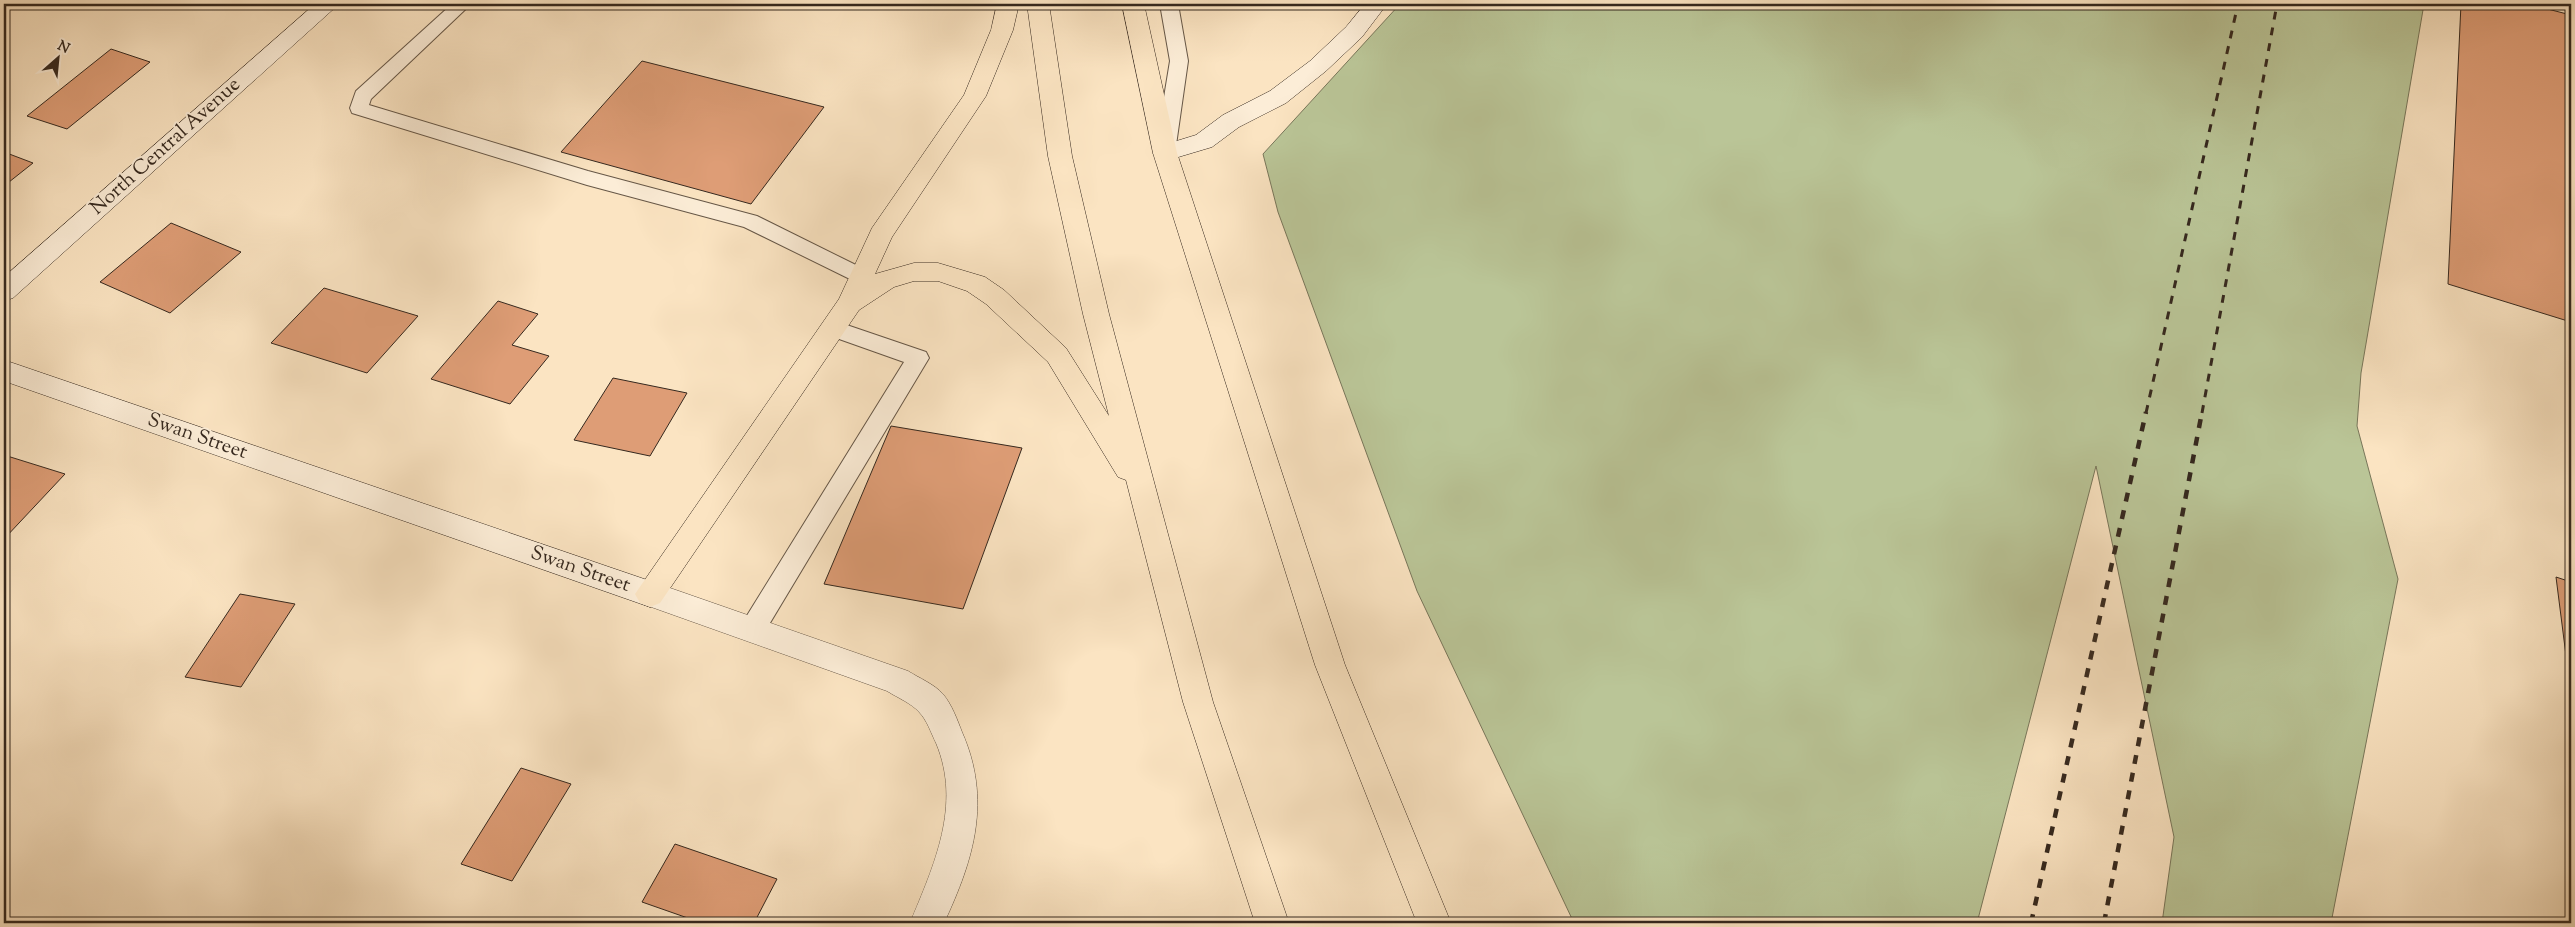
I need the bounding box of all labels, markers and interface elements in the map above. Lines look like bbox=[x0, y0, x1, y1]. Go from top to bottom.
north arrow bbox=[32, 32, 82, 82]
text: N bbox=[53, 37, 73, 60]
street label: North Central Avenue bbox=[84, 71, 248, 223]
street label: Swan Street bbox=[143, 406, 251, 468]
street label: Swan Street bbox=[526, 539, 634, 601]

